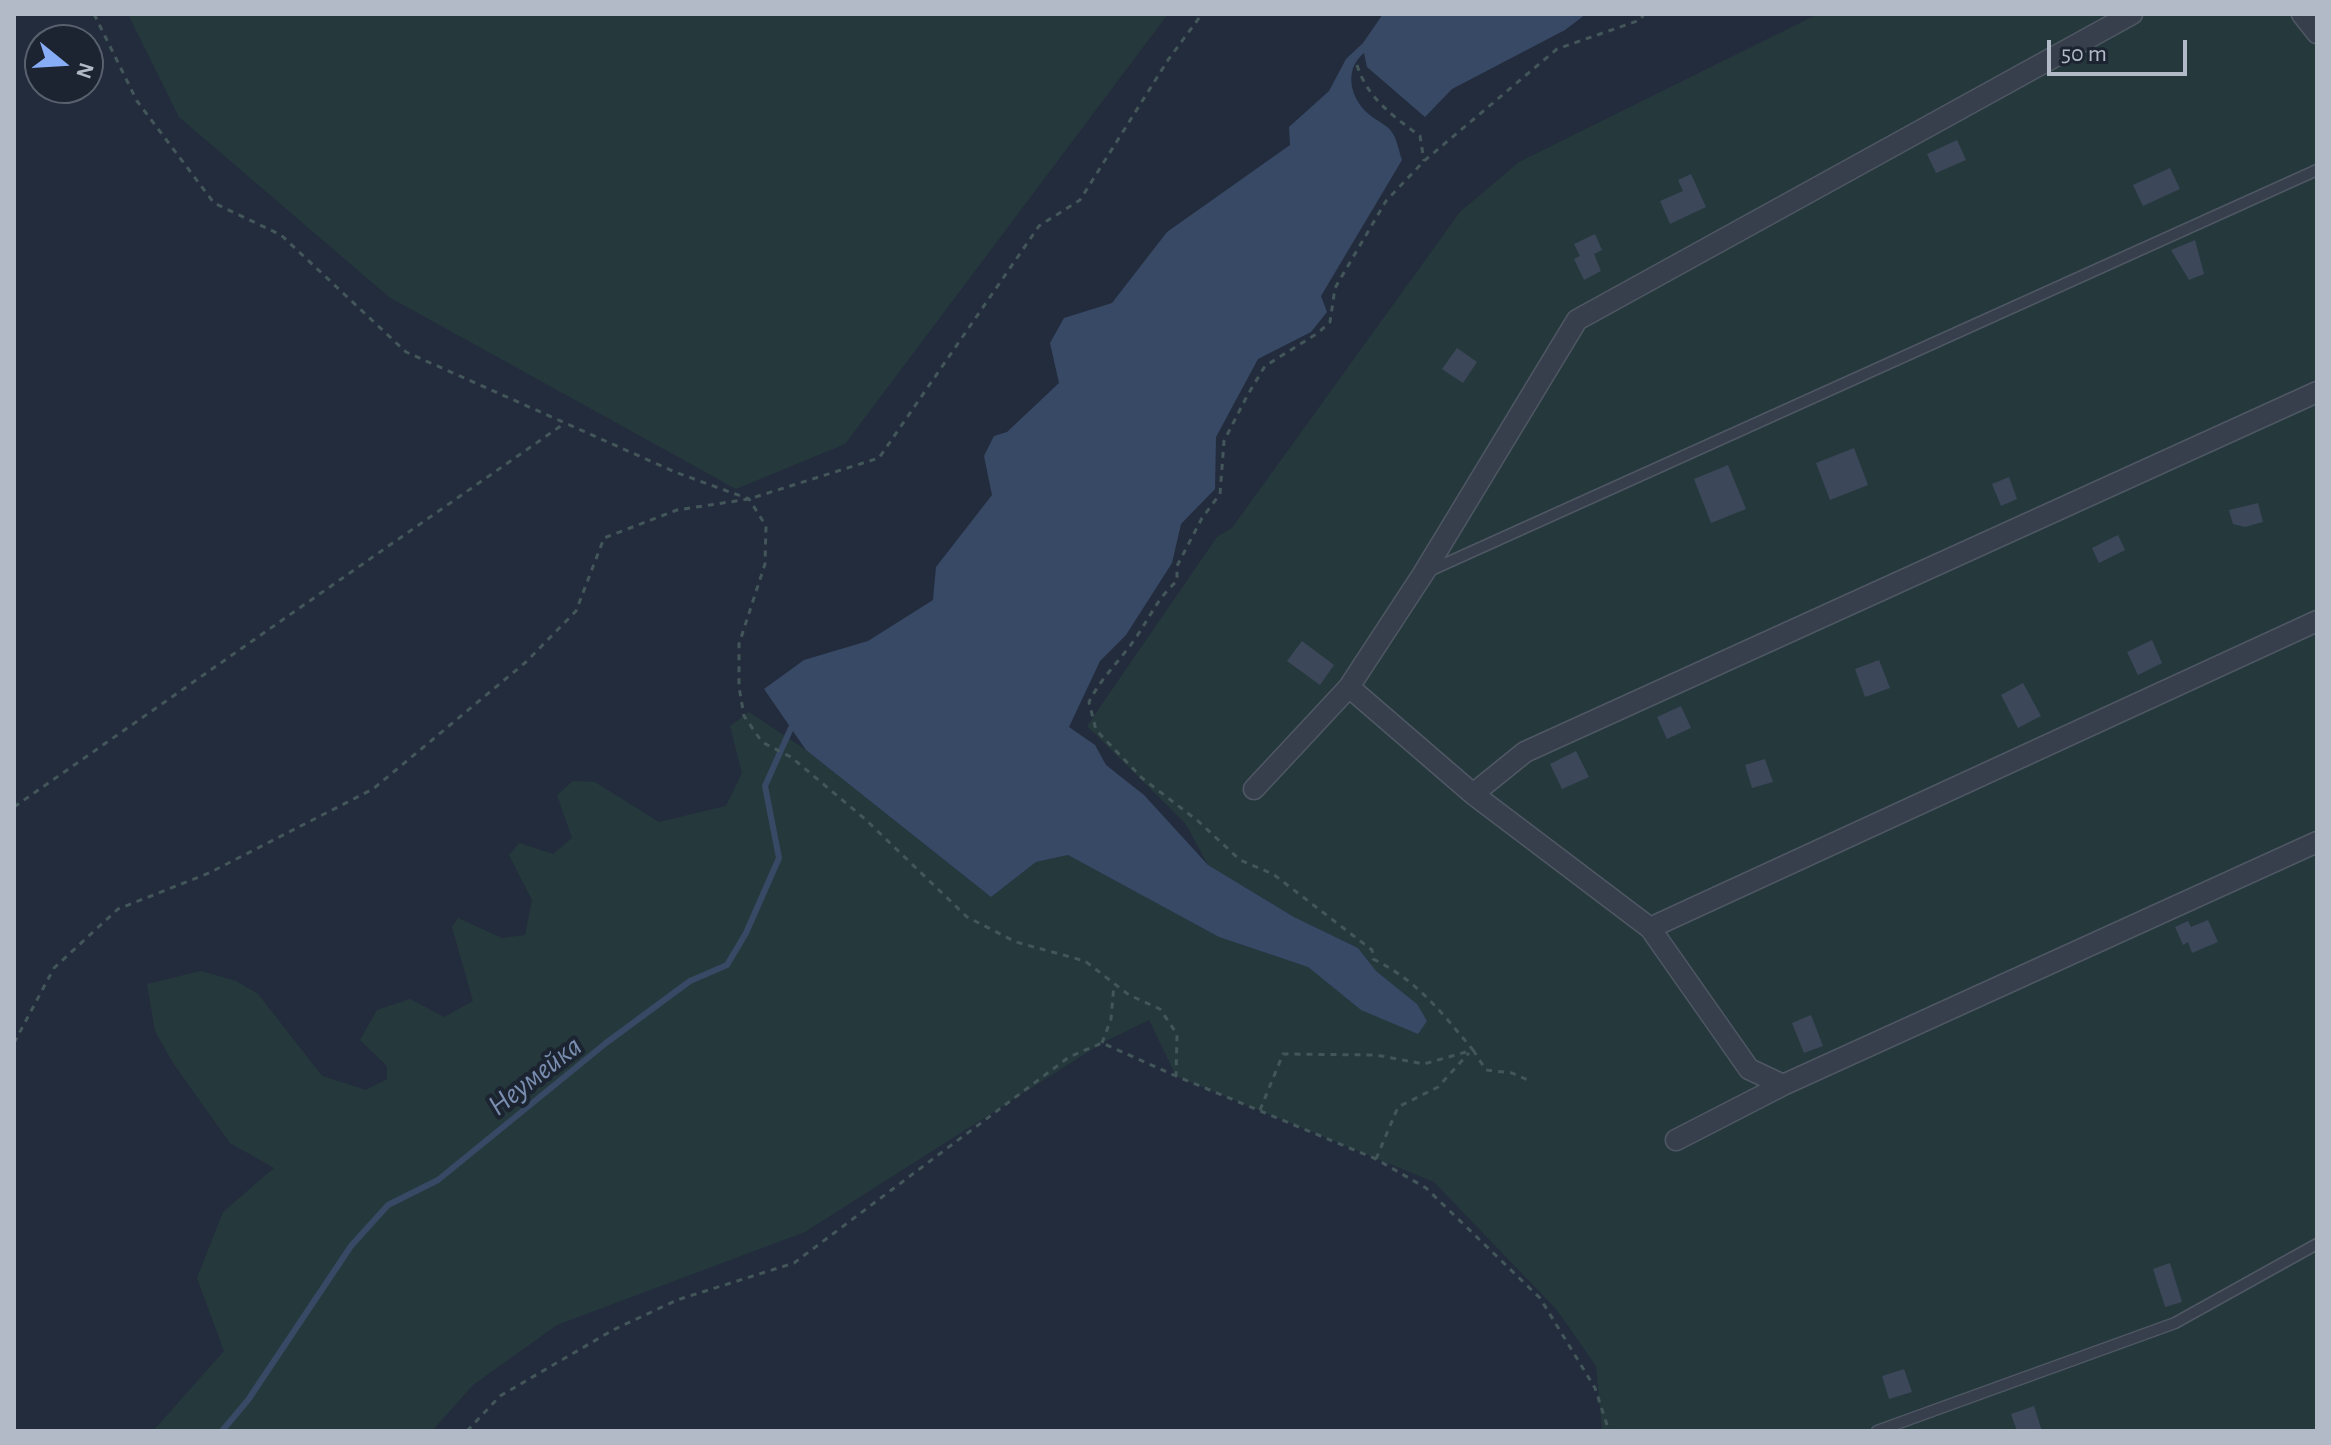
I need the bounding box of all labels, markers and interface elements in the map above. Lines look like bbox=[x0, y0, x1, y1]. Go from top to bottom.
north arrow bbox=[24, 24, 104, 104]
scale bar bbox=[2051, 24, 2191, 74]
text: 50 m bbox=[2061, 42, 2107, 66]
text: N bbox=[72, 60, 98, 81]
water label: Неумейка bbox=[481, 1028, 589, 1124]

